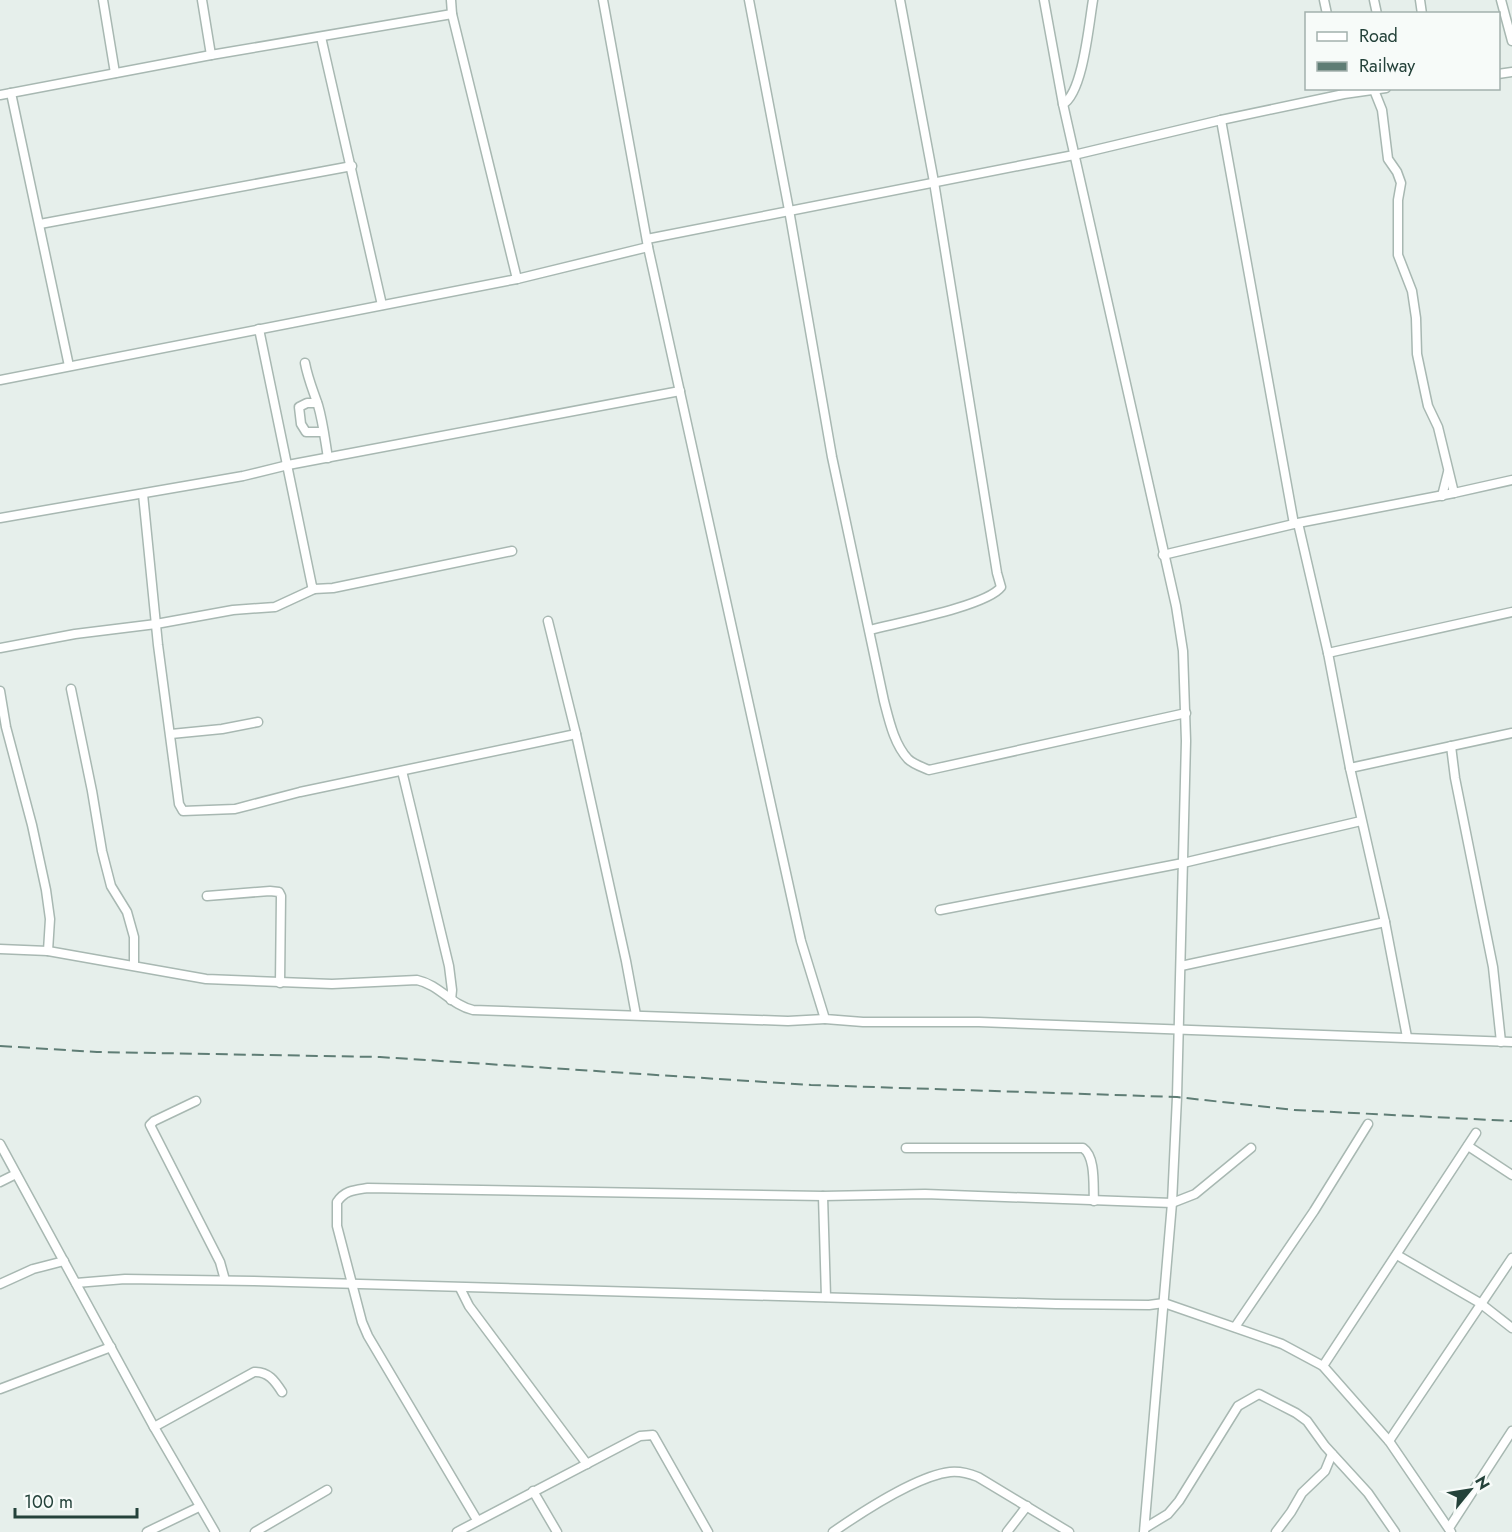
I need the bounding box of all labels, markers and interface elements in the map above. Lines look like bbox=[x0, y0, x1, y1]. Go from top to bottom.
legend bbox=[1305, 12, 1500, 90]
text: Road bbox=[1359, 23, 1398, 49]
text: Railway bbox=[1359, 53, 1415, 79]
north arrow bbox=[1440, 1460, 1500, 1520]
text: N bbox=[1469, 1471, 1496, 1494]
scale bar bbox=[15, 1481, 136, 1519]
text: 100 m bbox=[24, 1489, 73, 1515]

